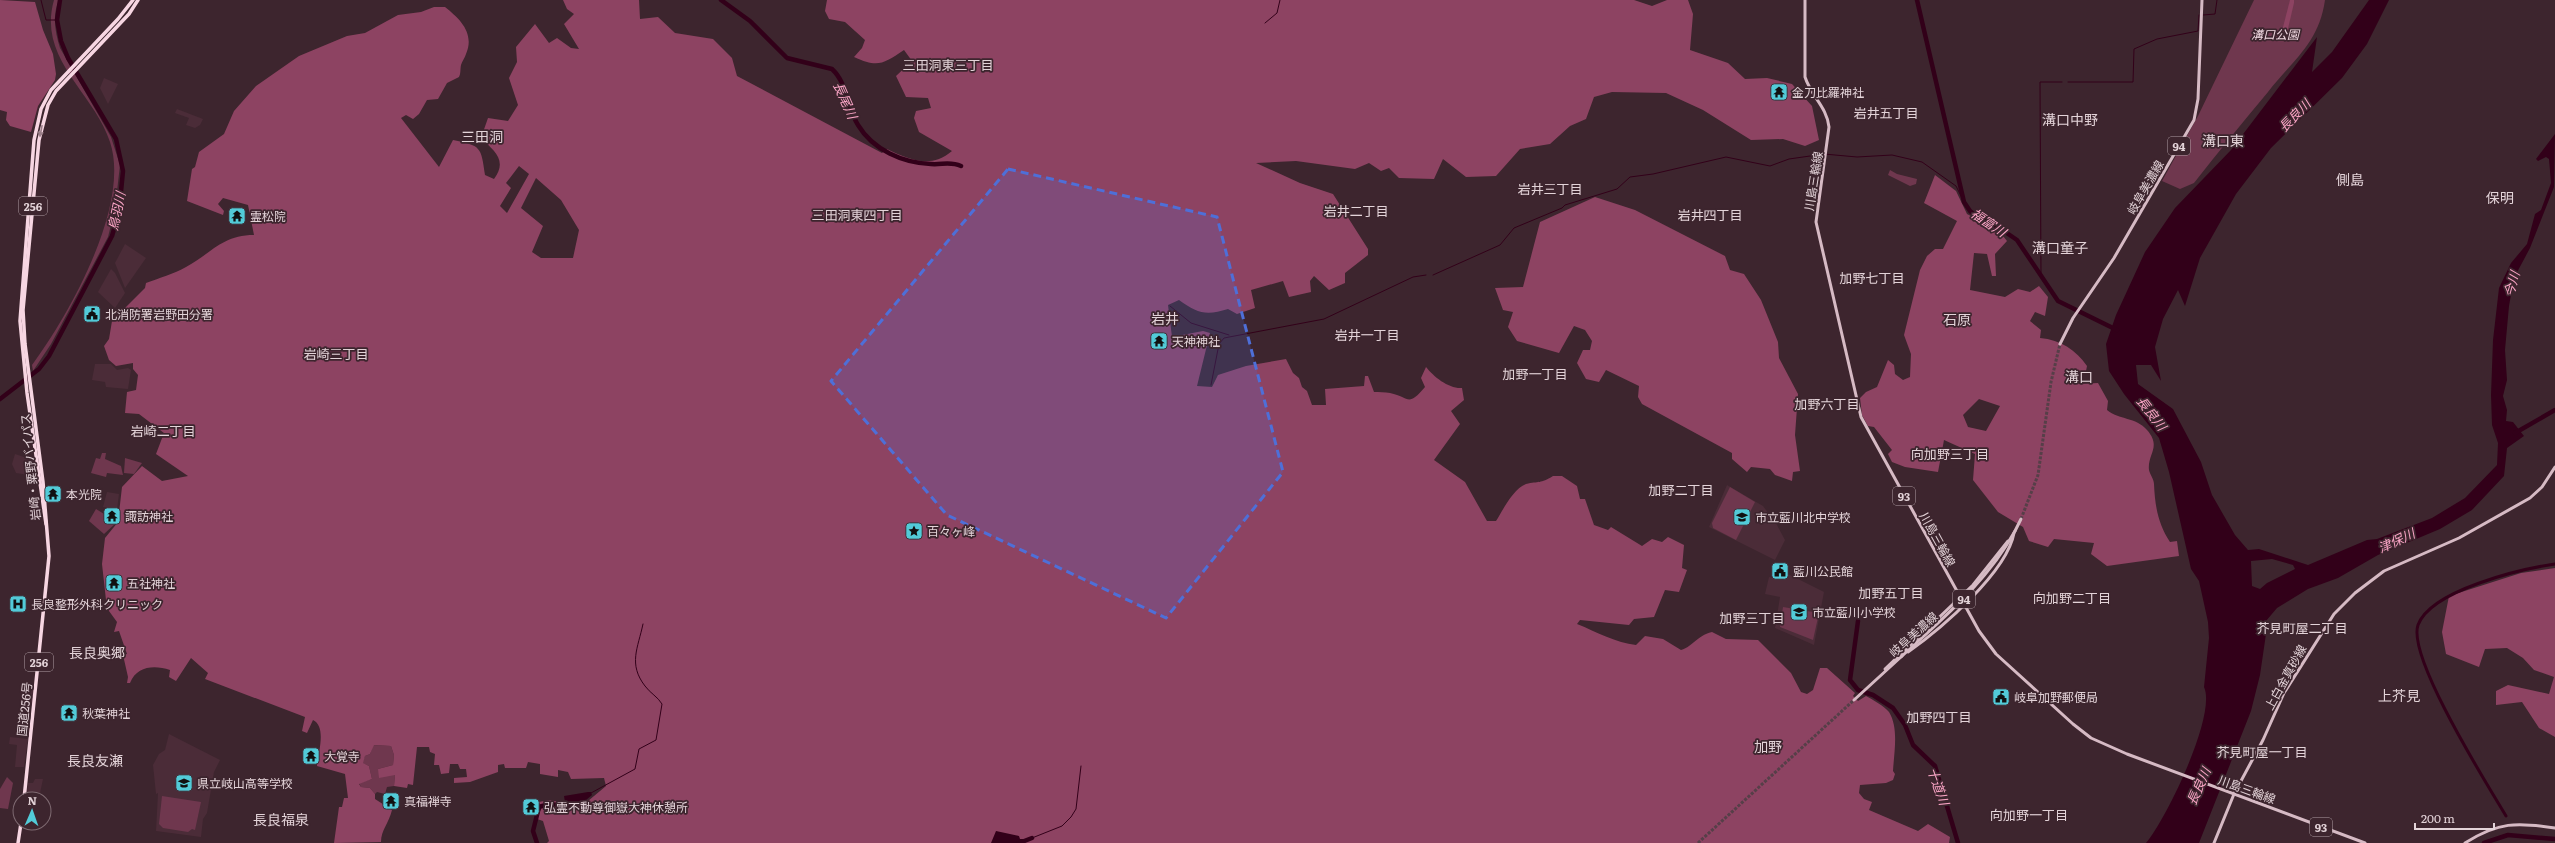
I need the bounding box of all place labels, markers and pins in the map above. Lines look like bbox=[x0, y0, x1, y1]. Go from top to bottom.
temple icon: 金刀比羅神社 bbox=[1769, 82, 1789, 102]
place label: 金刀比羅神社 bbox=[1792, 83, 1864, 101]
temple icon: 霊松院 bbox=[227, 206, 247, 226]
place label: 霊松院 bbox=[250, 207, 286, 225]
public building icon: 北消防署岩野田分署 bbox=[82, 304, 102, 324]
place label: 北消防署岩野田分署 bbox=[105, 305, 213, 323]
temple icon: 天神神社 bbox=[1149, 331, 1169, 351]
place label: 天神神社 bbox=[1172, 332, 1220, 350]
temple icon: 本光院 bbox=[43, 484, 63, 504]
place label: 本光院 bbox=[66, 485, 102, 503]
temple icon: 諏訪神社 bbox=[102, 506, 122, 526]
place label: 諏訪神社 bbox=[125, 507, 173, 525]
school or university icon: 市立藍川北中学校 bbox=[1732, 507, 1752, 527]
place label: 市立藍川北中学校 bbox=[1755, 508, 1851, 526]
place icon: 百々ヶ峰 bbox=[904, 521, 924, 541]
place label: 百々ヶ峰 bbox=[927, 522, 975, 540]
public building icon: 藍川公民館 bbox=[1770, 561, 1790, 581]
place label: 藍川公民館 bbox=[1793, 562, 1853, 580]
temple icon: 五社神社 bbox=[104, 573, 124, 593]
place label: 五社神社 bbox=[127, 574, 175, 592]
hospital icon: 長良整形外科クリニック bbox=[8, 594, 28, 614]
place label: 長良整形外科クリニック bbox=[31, 595, 163, 613]
school or university icon: 市立藍川小学校 bbox=[1789, 602, 1809, 622]
place label: 市立藍川小学校 bbox=[1812, 603, 1896, 621]
public building icon: 岐阜加野郵便局 bbox=[1991, 687, 2011, 707]
place label: 岐阜加野郵便局 bbox=[2014, 688, 2098, 706]
temple icon: 秋葉神社 bbox=[59, 703, 79, 723]
place label: 秋葉神社 bbox=[82, 704, 130, 722]
temple icon: 大覚寺 bbox=[301, 746, 321, 766]
place label: 大覚寺 bbox=[324, 747, 360, 765]
school or university icon: 県立岐山高等学校 bbox=[174, 773, 194, 793]
place label: 県立岐山高等学校 bbox=[197, 774, 293, 792]
temple icon: 真福禅寺 bbox=[381, 791, 401, 811]
place label: 真福禅寺 bbox=[404, 792, 452, 810]
temple icon: 弘霊不動尊御嶽大神休憩所 bbox=[521, 797, 541, 817]
place label: 弘霊不動尊御嶽大神休憩所 bbox=[544, 798, 688, 816]

